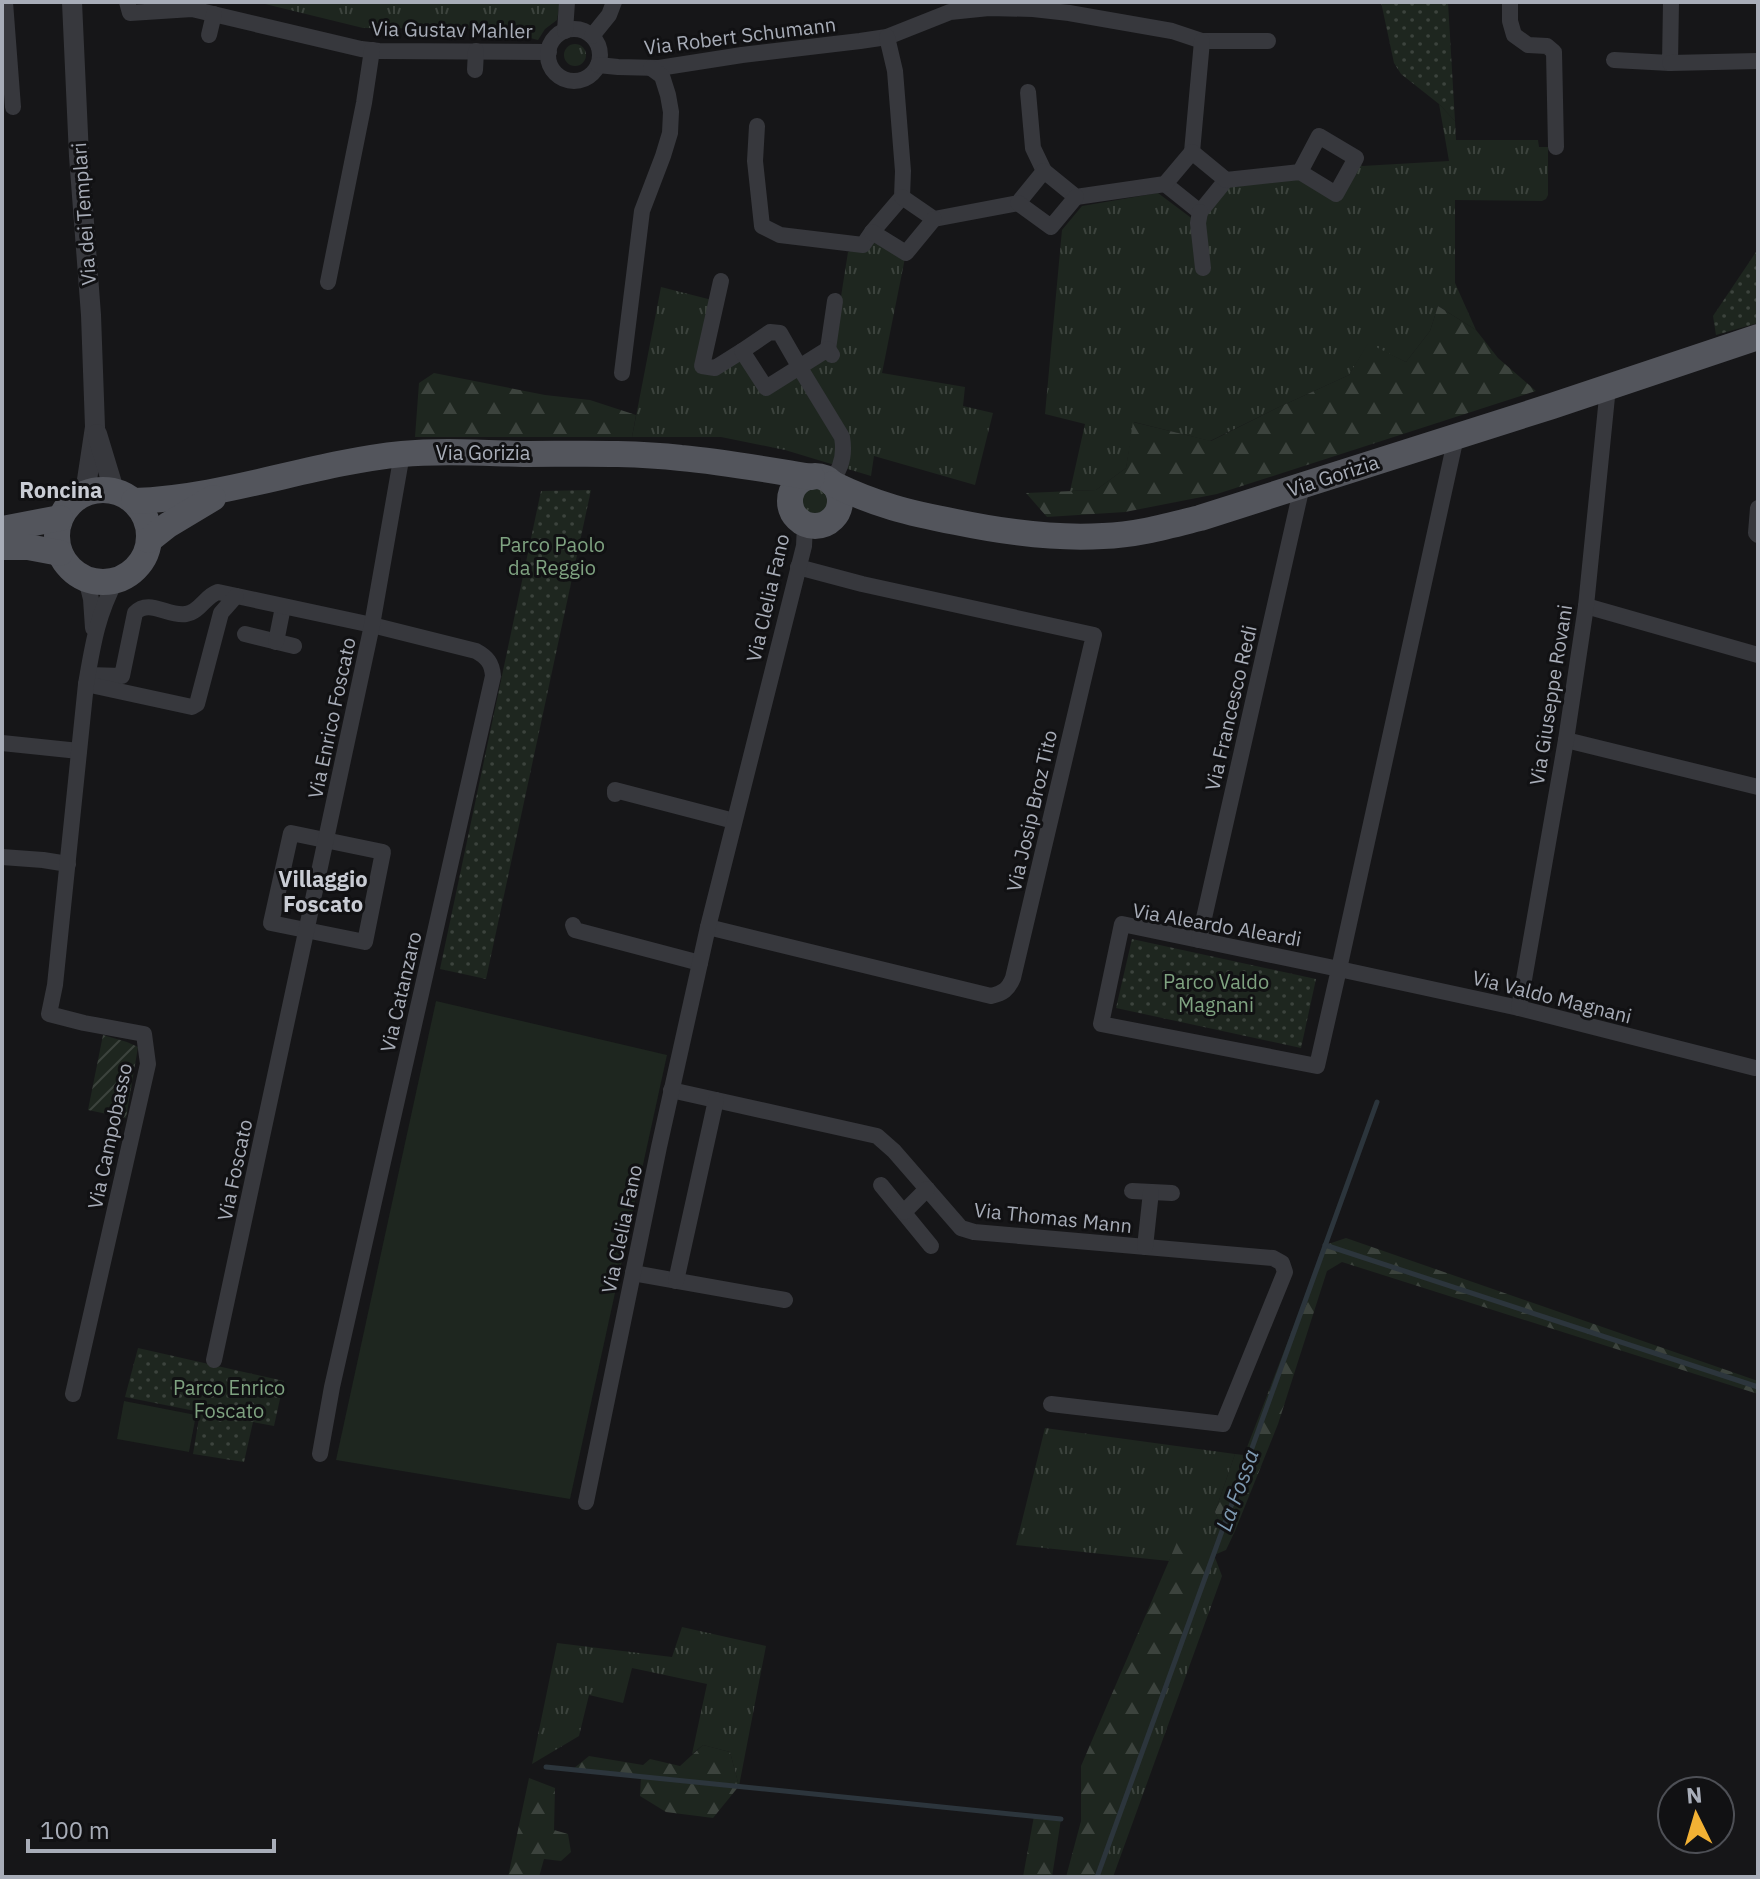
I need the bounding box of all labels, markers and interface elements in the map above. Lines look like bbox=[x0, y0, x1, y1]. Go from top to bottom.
street label: Via Robert Schumann bbox=[642, 10, 838, 61]
street label: Via Gustav Mahler bbox=[371, 15, 533, 44]
street label: Via dei Templari bbox=[65, 142, 102, 287]
street label: Via Gorizia bbox=[436, 439, 531, 466]
street label: Via Gorizia bbox=[1284, 448, 1382, 503]
district label: Roncina bbox=[19, 475, 103, 504]
park label: Parco Paolo da Reggio bbox=[499, 531, 605, 581]
street label: Via Clelia Fano bbox=[740, 531, 795, 665]
street label: Via Giuseppe Rovani bbox=[1523, 603, 1578, 787]
street label: Via Francesco Redi bbox=[1198, 622, 1263, 793]
street label: Via Enrico Foscato bbox=[301, 635, 362, 801]
street label: Via Josip Broz Tito bbox=[1000, 727, 1063, 894]
district label: Villaggio Foscato bbox=[278, 864, 368, 918]
street label: Via Aleardo Aleardi bbox=[1131, 896, 1304, 953]
street label: Via Catanzaro bbox=[374, 929, 428, 1055]
street label: Via Valdo Magnani bbox=[1469, 964, 1635, 1029]
park label: Parco Valdo Magnani bbox=[1163, 968, 1269, 1018]
street label: Via Campobasso bbox=[81, 1060, 138, 1211]
street label: Via Foscato bbox=[211, 1117, 258, 1223]
street label: Via Clelia Fano bbox=[595, 1162, 648, 1296]
street label: Via Thomas Mann bbox=[973, 1196, 1133, 1239]
park label: Parco Enrico Foscato bbox=[173, 1374, 285, 1424]
water label: La Fossa bbox=[1208, 1445, 1265, 1535]
north arrow bbox=[1656, 1775, 1736, 1855]
text: N bbox=[1685, 1779, 1703, 1810]
scale bar bbox=[28, 1803, 274, 1853]
text: 100 m bbox=[40, 1814, 110, 1846]

